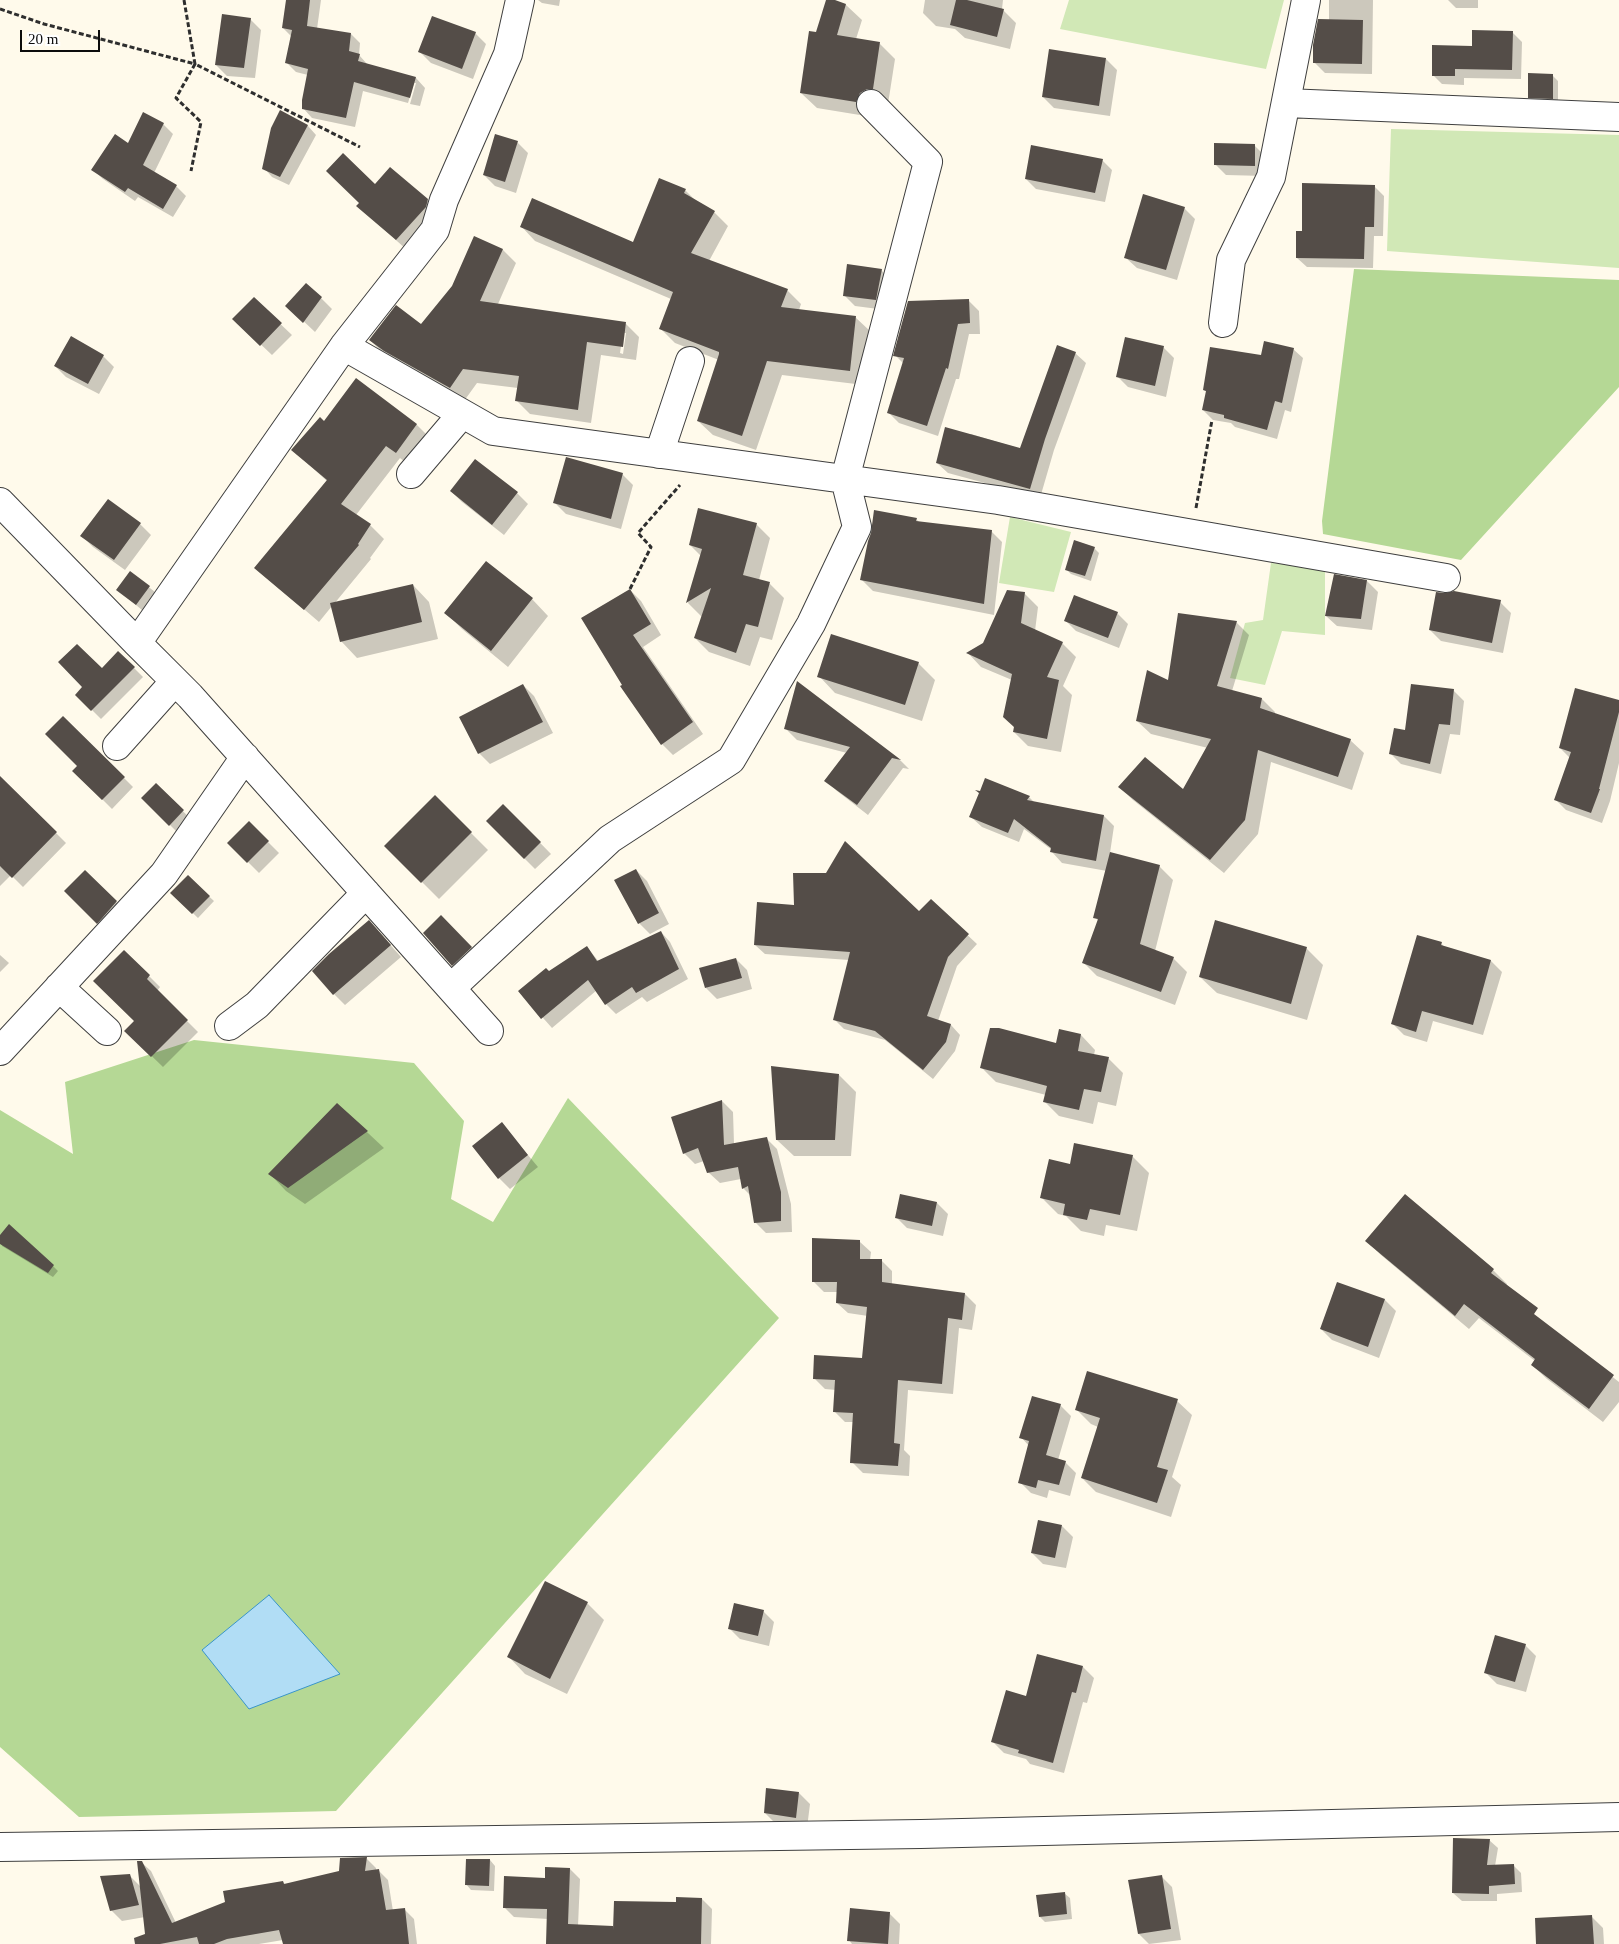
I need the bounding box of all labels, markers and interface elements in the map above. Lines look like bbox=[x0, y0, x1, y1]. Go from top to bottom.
scale bar bbox=[22, 20, 102, 52]
text: 20 m bbox=[28, 31, 58, 47]

